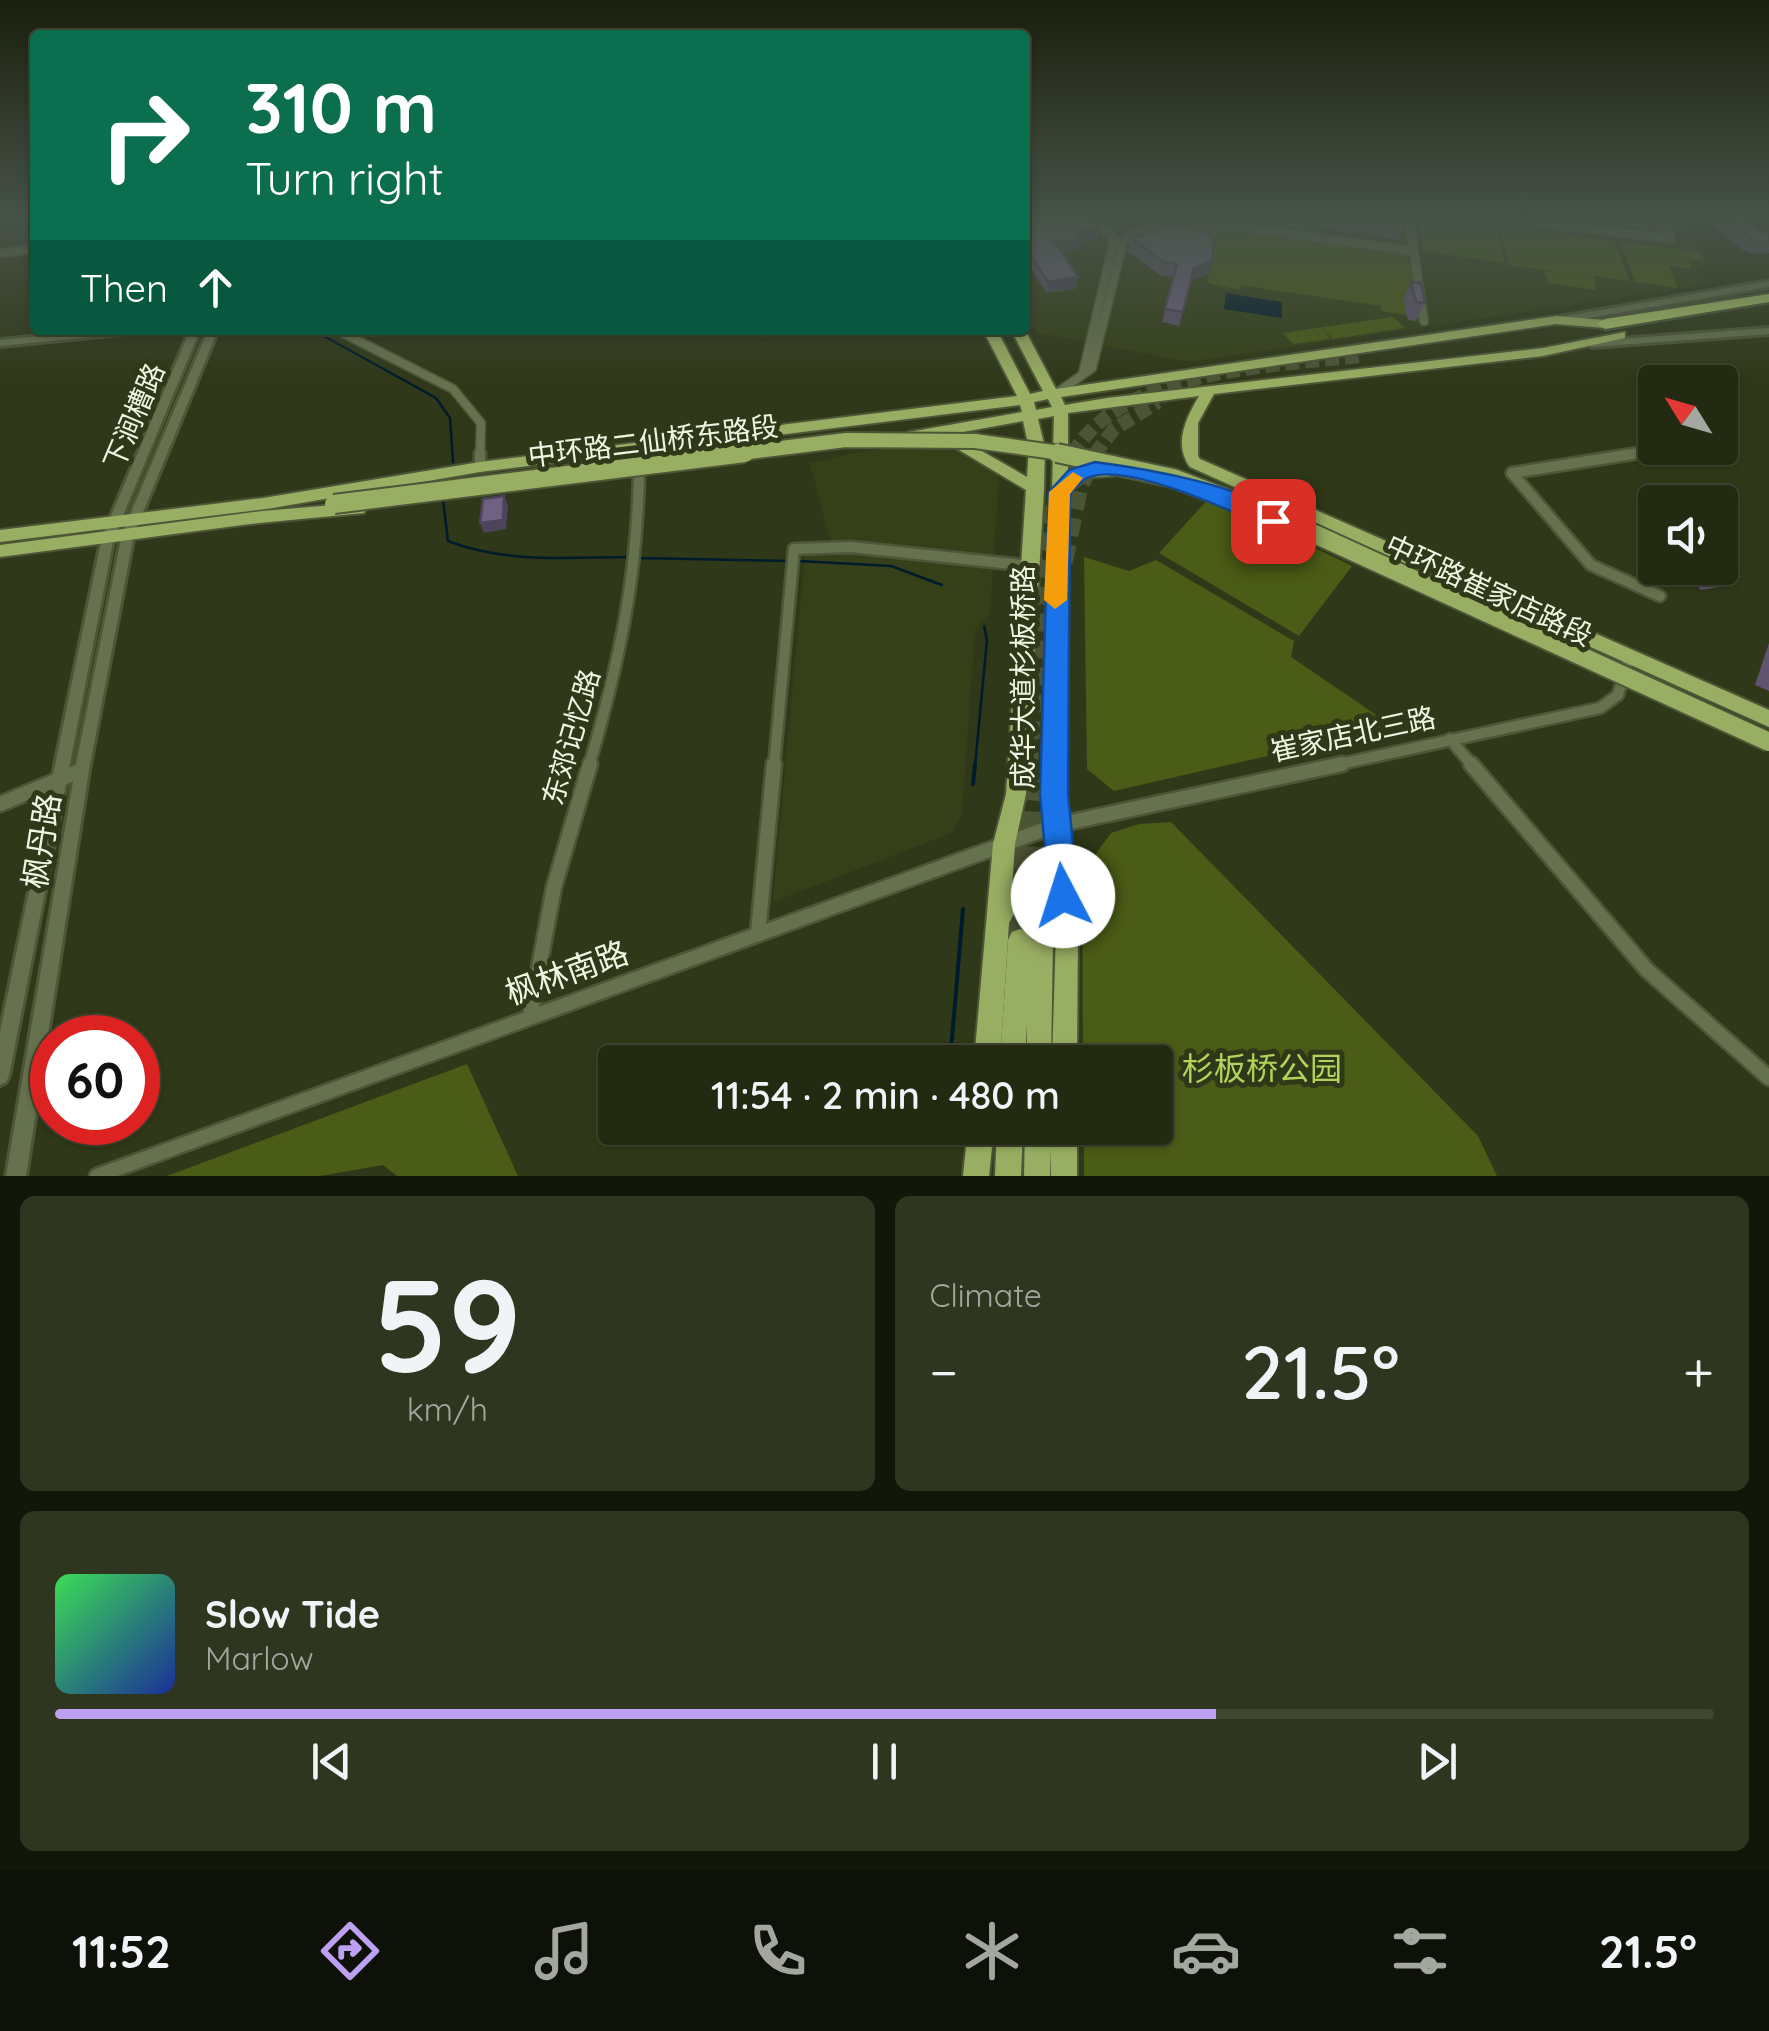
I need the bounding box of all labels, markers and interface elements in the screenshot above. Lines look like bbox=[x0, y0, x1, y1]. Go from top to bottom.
text: 310 m bbox=[245, 63, 437, 151]
icon: right bbox=[80, 70, 210, 200]
text: Turn right bbox=[245, 150, 444, 206]
icon: ahead bbox=[188, 260, 243, 315]
text: Then bbox=[80, 264, 168, 312]
street label: 下涧槽路 bbox=[96, 357, 172, 474]
north arrow bbox=[1638, 365, 1738, 465]
map controls bbox=[1638, 365, 1738, 585]
street label: 中环路二仙桥东路段 bbox=[526, 408, 780, 473]
pin bbox=[1231, 479, 1316, 564]
button: sound bbox=[1638, 485, 1738, 585]
icon: arrive bbox=[1246, 494, 1301, 549]
street label: 中环路崔家店路段 bbox=[1380, 526, 1598, 653]
street label: 成华大道杉板桥路 bbox=[1005, 565, 1040, 789]
street label: 东郊记忆路 bbox=[534, 665, 607, 809]
street label: 崔家店北三路 bbox=[1267, 699, 1439, 768]
street label: 枫丹路 bbox=[14, 790, 68, 891]
position arrow bbox=[1011, 844, 1115, 948]
street label: 枫林南路 bbox=[500, 931, 634, 1013]
speed limit sign: 60 bbox=[30, 1015, 160, 1145]
park label: 杉板桥公园 bbox=[1182, 1048, 1342, 1088]
text: 11:54 · 2 min · 480 m bbox=[711, 1071, 1060, 1119]
text: 59 bbox=[373, 1242, 522, 1405]
text: Climate bbox=[930, 1275, 1042, 1315]
text: 21.5° bbox=[1241, 1324, 1400, 1418]
text: − bbox=[930, 1337, 958, 1406]
text: + bbox=[1683, 1337, 1714, 1406]
text: km/h bbox=[407, 1389, 488, 1429]
text: Slow Tide bbox=[205, 1590, 380, 1638]
text: Marlow bbox=[205, 1638, 314, 1678]
icon: previous bbox=[304, 1734, 359, 1789]
icon: pause bbox=[857, 1734, 912, 1789]
icon: next bbox=[1410, 1734, 1465, 1789]
icon: directions bbox=[315, 1916, 385, 1986]
icon: music bbox=[529, 1916, 599, 1986]
icon: phone bbox=[743, 1916, 813, 1986]
icon: climate bbox=[957, 1916, 1027, 1986]
icon: car bbox=[1171, 1916, 1241, 1986]
icon: filters bbox=[1385, 1916, 1455, 1986]
text: 11:52 bbox=[72, 1923, 171, 1979]
text: 21.5° bbox=[1599, 1923, 1697, 1979]

